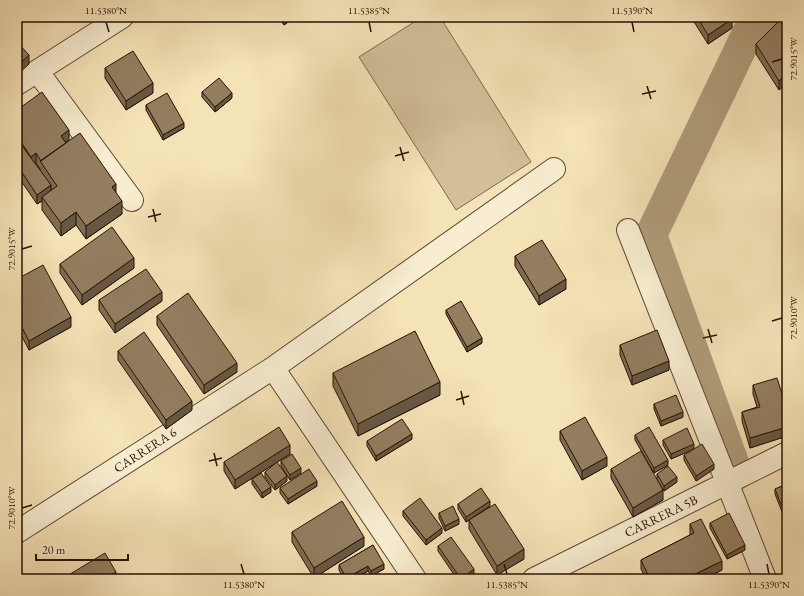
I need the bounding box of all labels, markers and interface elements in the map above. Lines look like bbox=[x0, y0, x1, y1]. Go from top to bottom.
text: 11.5380°N bbox=[85, 4, 127, 17]
text: 11.5385°N bbox=[348, 4, 390, 17]
text: 11.5390°N bbox=[611, 4, 653, 17]
text: 72.9015°W bbox=[787, 37, 800, 81]
text: 72.9015°W bbox=[5, 227, 18, 271]
text: 72.9010°W bbox=[787, 296, 800, 340]
street label: CARRERA 6 bbox=[110, 423, 180, 477]
text: 72.9010°W bbox=[5, 486, 18, 530]
street label: CARRERA 5B bbox=[622, 491, 701, 541]
scale bar bbox=[36, 536, 128, 562]
text: 20 m bbox=[42, 542, 66, 558]
text: 11.5380°N bbox=[223, 578, 265, 591]
text: 11.5385°N bbox=[486, 578, 528, 591]
text: 11.5390°N bbox=[748, 578, 790, 591]

